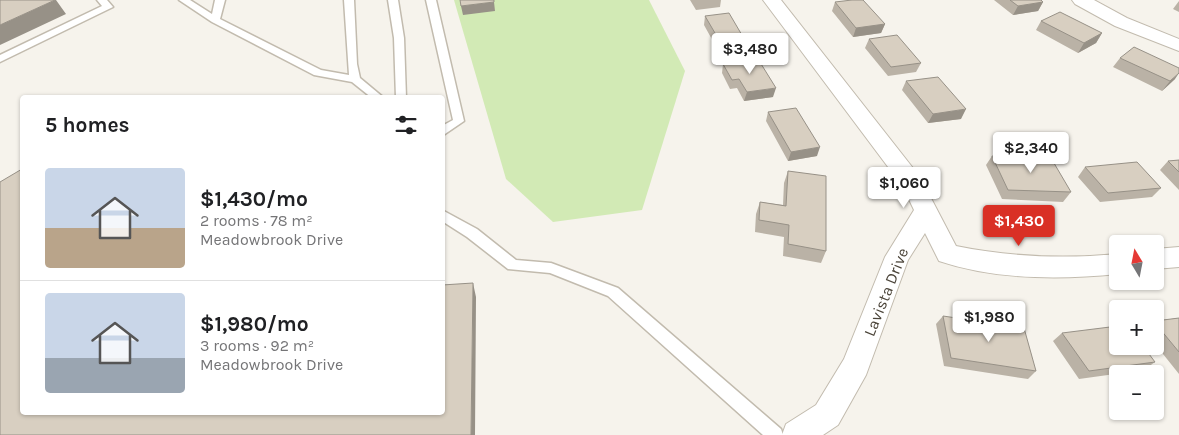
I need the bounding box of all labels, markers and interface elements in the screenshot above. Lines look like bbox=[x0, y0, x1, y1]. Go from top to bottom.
pin: $3,480 bbox=[709, 32, 791, 75]
text: $3,480 bbox=[722, 39, 778, 58]
icon: filters bbox=[392, 111, 420, 139]
text: 5 homes bbox=[45, 113, 130, 137]
pin: $2,340 bbox=[990, 132, 1072, 174]
text: $2,340 bbox=[1004, 138, 1058, 157]
pin: $1,060 bbox=[863, 166, 945, 209]
text: $1,060 bbox=[879, 173, 929, 192]
text: $1,430/mo bbox=[200, 187, 308, 211]
icon: home bbox=[85, 188, 145, 248]
pin: $1,430 bbox=[978, 204, 1060, 247]
text: 2 rooms · 78 m² bbox=[200, 211, 313, 230]
text: $1,430 bbox=[994, 211, 1044, 230]
text: Meadowbrook Drive bbox=[200, 230, 343, 249]
north arrow bbox=[1109, 235, 1164, 290]
map controls bbox=[1109, 235, 1164, 420]
street label: Lavista Drive bbox=[860, 245, 912, 339]
pin: $1,980 bbox=[948, 300, 1030, 343]
button: + bbox=[1109, 300, 1164, 355]
text: $1,980 bbox=[964, 307, 1015, 326]
text: $1,980/mo bbox=[200, 312, 309, 336]
icon: home bbox=[85, 313, 145, 373]
text: 3 rooms · 92 m² bbox=[200, 336, 314, 355]
text: Meadowbrook Drive bbox=[200, 355, 343, 374]
button: − bbox=[1109, 365, 1164, 420]

